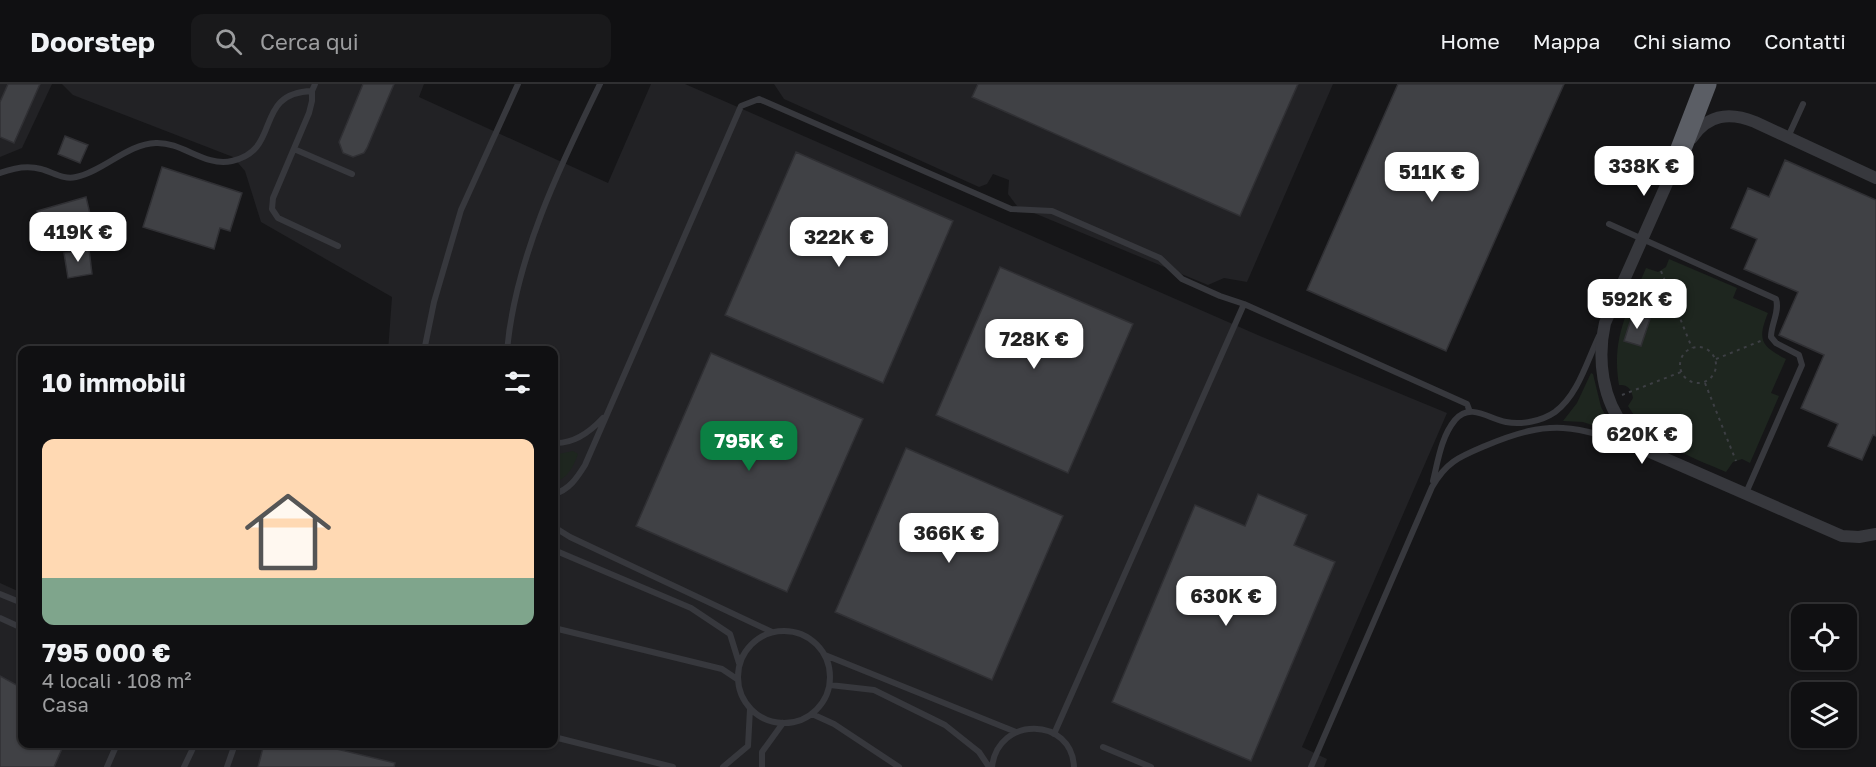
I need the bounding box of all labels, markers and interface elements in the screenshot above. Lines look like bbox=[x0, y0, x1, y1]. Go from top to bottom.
search box bbox=[191, 14, 611, 68]
text: Doorstep bbox=[30, 25, 155, 58]
icon: search bbox=[212, 25, 245, 58]
text: Cerca qui bbox=[260, 28, 359, 55]
text: Home bbox=[1440, 28, 1500, 54]
text: Mappa bbox=[1533, 28, 1600, 54]
text: Chi siamo bbox=[1633, 28, 1731, 54]
text: Contatti bbox=[1764, 28, 1846, 54]
pin: 338K € bbox=[1595, 146, 1693, 197]
pin: 511K € bbox=[1383, 152, 1481, 203]
text: 338K € bbox=[1609, 153, 1679, 177]
text: 511K € bbox=[1399, 159, 1465, 183]
pin: 419K € bbox=[29, 212, 127, 263]
pin: 322K € bbox=[790, 217, 888, 268]
text: 419K € bbox=[43, 219, 113, 243]
text: 322K € bbox=[804, 224, 874, 248]
pin: 592K € bbox=[1588, 279, 1686, 330]
text: 592K € bbox=[1602, 286, 1672, 310]
pin: 728K € bbox=[985, 319, 1083, 370]
text: 728K € bbox=[999, 326, 1069, 350]
icon: filters bbox=[501, 366, 534, 399]
text: 10 immobili bbox=[42, 367, 186, 398]
pin: 620K € bbox=[1593, 414, 1691, 465]
pin: 795K € bbox=[700, 421, 798, 472]
text: 620K € bbox=[1606, 421, 1678, 445]
text: 795K € bbox=[714, 428, 784, 452]
icon: home bbox=[234, 478, 342, 586]
pin: 366K € bbox=[900, 513, 998, 564]
text: 366K € bbox=[913, 520, 985, 544]
pin: 630K € bbox=[1177, 576, 1275, 627]
text: 630K € bbox=[1190, 583, 1262, 607]
map controls bbox=[1791, 604, 1857, 748]
button: locate bbox=[1791, 604, 1857, 670]
text: 795 000 € bbox=[42, 637, 171, 668]
text: 4 locali · 108 m² bbox=[42, 668, 192, 692]
button: layers bbox=[1791, 682, 1857, 748]
text: Casa bbox=[42, 692, 89, 716]

